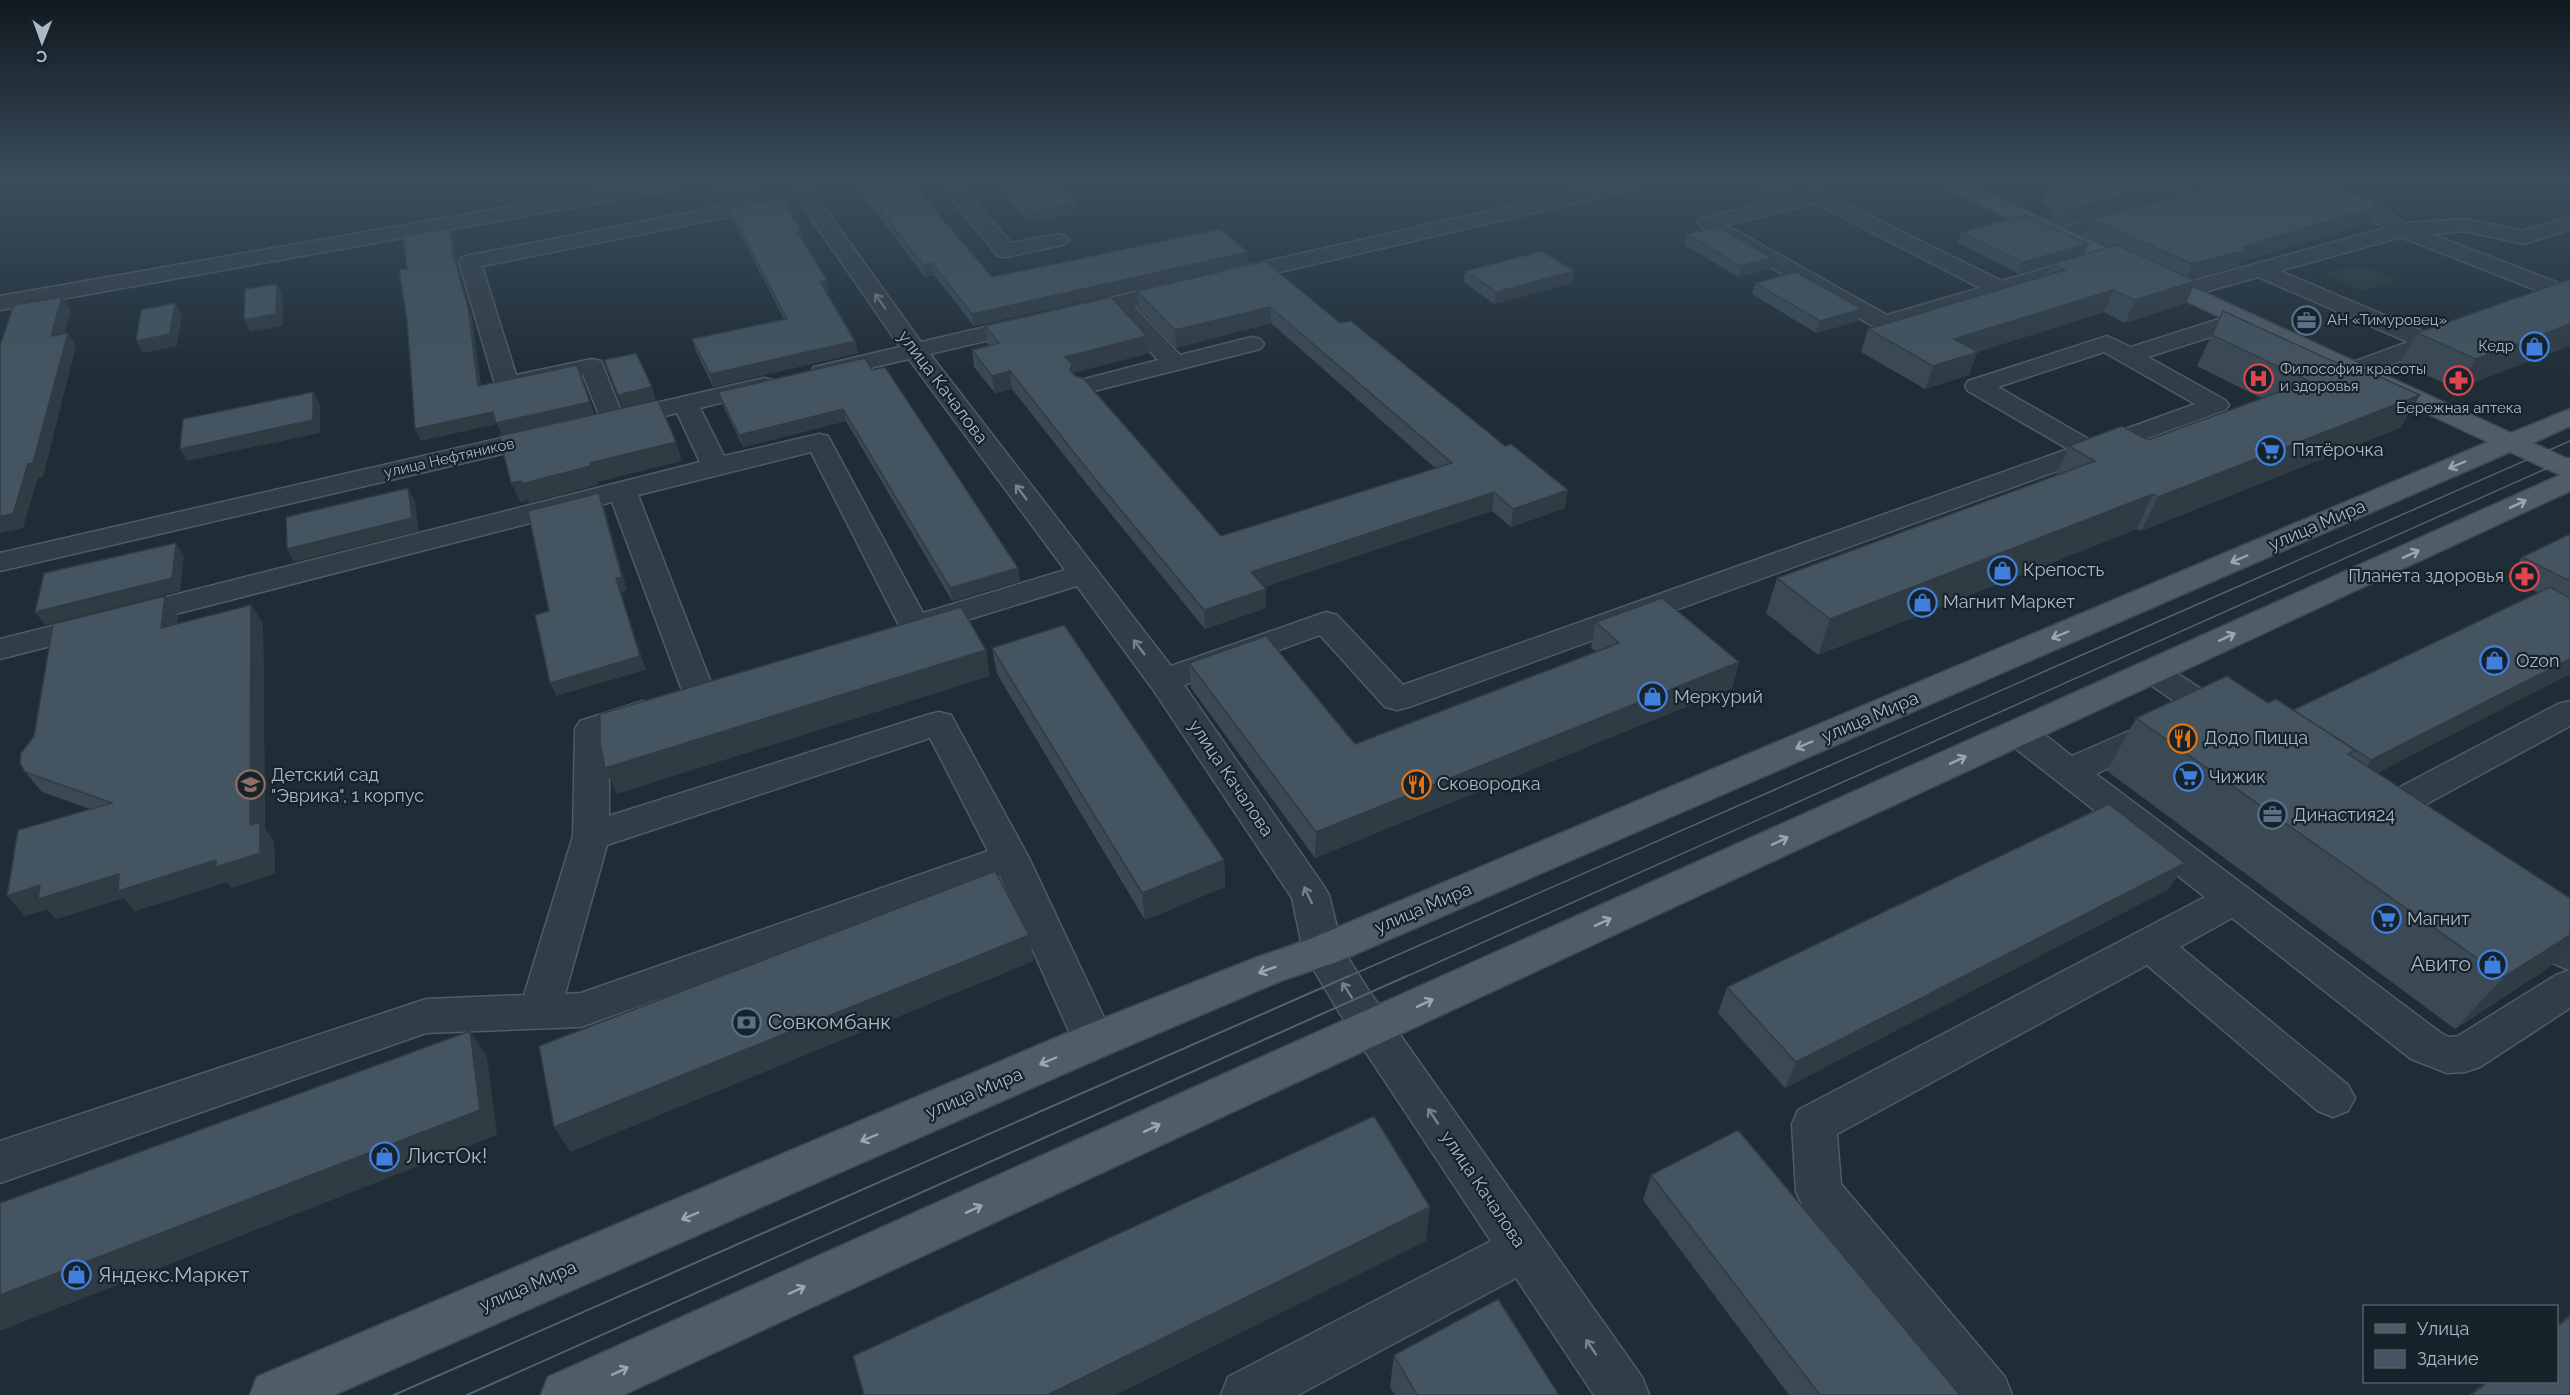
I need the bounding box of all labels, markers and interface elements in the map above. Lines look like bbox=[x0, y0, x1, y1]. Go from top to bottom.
north arrow bbox=[12, 12, 72, 72]
text: С bbox=[36, 47, 47, 66]
one-way arrow bbox=[874, 294, 886, 310]
office icon: АН «Тимуровец» bbox=[2290, 304, 2322, 336]
place label: АН «Тимуровец» bbox=[2327, 311, 2447, 329]
street label: улица Качалова bbox=[894, 326, 993, 447]
shop icon: Кедр bbox=[2519, 330, 2551, 362]
place label: Кедр bbox=[2478, 337, 2514, 355]
place label: Философия красоты и здоровья bbox=[2280, 360, 2426, 395]
hospital icon: Философия красоты и здоровья bbox=[2243, 362, 2275, 394]
pharmacy icon: Бережная аптека bbox=[2443, 365, 2475, 397]
place label: Бережная аптека bbox=[2396, 399, 2522, 417]
street label: улица Нефтяников bbox=[382, 434, 516, 482]
supermarket icon: Пятёрочка bbox=[2255, 434, 2287, 466]
place label: Пятёрочка bbox=[2292, 439, 2384, 460]
one-way arrow bbox=[2449, 460, 2467, 471]
one-way arrow bbox=[1015, 484, 1028, 500]
street label: улица Мира bbox=[2265, 495, 2368, 554]
one-way arrow bbox=[2509, 498, 2527, 509]
one-way arrow bbox=[2401, 547, 2419, 559]
shop icon: Крепость bbox=[1986, 554, 2018, 586]
one-way arrow bbox=[2231, 554, 2249, 565]
place label: Крепость bbox=[2023, 559, 2104, 580]
pharmacy icon: Планета здоровья bbox=[2509, 560, 2541, 592]
place label: Планета здоровья bbox=[2348, 565, 2504, 586]
shop icon: Магнит Маркет bbox=[1906, 586, 1938, 618]
place label: Магнит Маркет bbox=[1943, 591, 2075, 612]
one-way arrow bbox=[2051, 631, 2069, 642]
one-way arrow bbox=[2218, 631, 2236, 643]
one-way arrow bbox=[1133, 639, 1146, 655]
shop icon: Ozon bbox=[2479, 645, 2511, 677]
place label: Ozon bbox=[2516, 650, 2559, 671]
shop icon: Меркурий bbox=[1637, 681, 1669, 713]
place label: Меркурий bbox=[1674, 686, 1763, 707]
street label: улица Мира bbox=[1818, 687, 1921, 746]
street label: улица Качалова bbox=[1185, 715, 1278, 840]
restaurant icon: Додо Пицца bbox=[2167, 722, 2199, 754]
place label: Додо Пицца bbox=[2204, 727, 2308, 748]
one-way arrow bbox=[1795, 740, 1813, 751]
one-way arrow bbox=[1948, 754, 1966, 766]
supermarket icon: Чижик bbox=[2172, 761, 2204, 793]
place label: Детский сад "Эврика", 1 корпус bbox=[271, 764, 424, 806]
place label: Чижик bbox=[2209, 766, 2266, 787]
restaurant icon: Сковородка bbox=[1400, 768, 1432, 800]
school or university icon: Детский сад "Эврика", 1 корпус bbox=[234, 769, 266, 801]
place label: Сковородка bbox=[1437, 773, 1541, 794]
office icon: Династия24 bbox=[2256, 799, 2288, 831]
place label: Династия24 bbox=[2293, 804, 2395, 825]
one-way arrow bbox=[1771, 835, 1789, 847]
street label: улица Мира bbox=[1371, 878, 1474, 937]
one-way arrow bbox=[1301, 886, 1313, 904]
supermarket icon: Магнит bbox=[2370, 903, 2402, 935]
place label: Магнит bbox=[2407, 908, 2470, 929]
one-way arrow bbox=[1593, 916, 1611, 928]
shop icon: Авито bbox=[2476, 948, 2508, 980]
place label: Авито bbox=[2411, 951, 2471, 976]
one-way arrow bbox=[1258, 965, 1277, 976]
one-way arrow bbox=[1341, 982, 1353, 998]
one-way arrow bbox=[1416, 997, 1434, 1009]
bank icon: Совкомбанк bbox=[731, 1006, 763, 1038]
place label: Совкомбанк bbox=[768, 1009, 891, 1034]
one-way arrow bbox=[1040, 1056, 1058, 1067]
street label: улица Мира bbox=[922, 1063, 1025, 1122]
one-way arrow bbox=[1427, 1109, 1439, 1125]
one-way arrow bbox=[1142, 1121, 1160, 1133]
street label: улица Качалова bbox=[1437, 1126, 1530, 1251]
one-way arrow bbox=[861, 1133, 879, 1144]
shop icon: ЛистОк! bbox=[369, 1140, 401, 1172]
place label: ЛистОк! bbox=[406, 1143, 487, 1168]
one-way arrow bbox=[965, 1202, 983, 1214]
one-way arrow bbox=[682, 1210, 700, 1222]
street label: улица Мира bbox=[476, 1256, 579, 1315]
shop icon: Яндекс.Маркет bbox=[61, 1259, 93, 1291]
place label: Яндекс.Маркет bbox=[98, 1262, 249, 1287]
one-way arrow bbox=[788, 1283, 806, 1294]
legend bbox=[2363, 1305, 2558, 1383]
text: Улица bbox=[2417, 1318, 2469, 1339]
one-way arrow bbox=[1584, 1338, 1597, 1355]
text: Здание bbox=[2417, 1348, 2479, 1369]
one-way arrow bbox=[610, 1364, 628, 1376]

